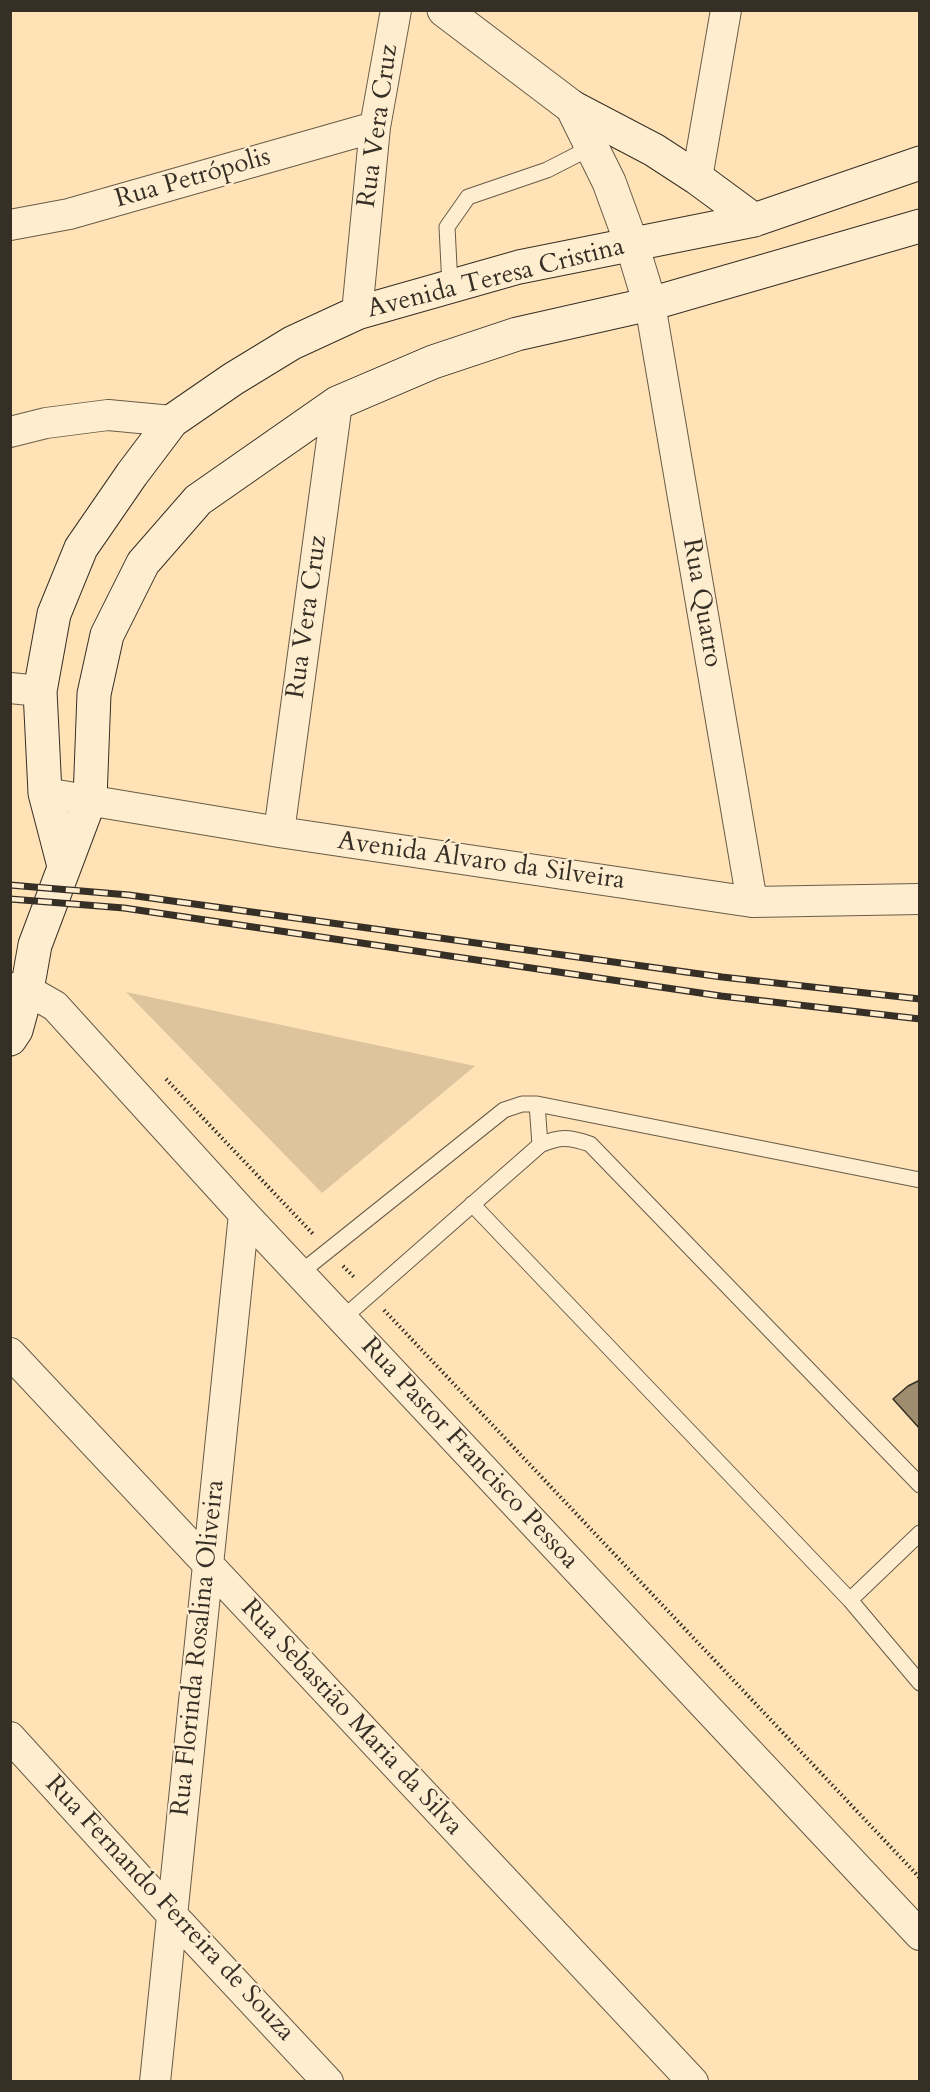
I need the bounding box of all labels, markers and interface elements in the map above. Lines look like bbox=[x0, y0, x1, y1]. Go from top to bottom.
street label: Rua Vera Cruz bbox=[352, 42, 406, 210]
street label: Rua Petrópolis bbox=[112, 142, 274, 216]
street label: Avenida Teresa Cristina bbox=[364, 232, 628, 326]
street label: Rua Vera Cruz bbox=[281, 533, 335, 701]
street label: Rua Quatro bbox=[674, 536, 728, 670]
street label: Avenida Álvaro da Silveira bbox=[335, 826, 627, 898]
street label: Rua Pastor Francisco Pessoa bbox=[353, 1332, 585, 1576]
street label: Rua Florinda Rosalina Oliveira bbox=[166, 1478, 232, 1818]
street label: Rua Sebastião Maria da Silva bbox=[233, 1594, 469, 1842]
street label: Rua Fernando Ferreira de Souza bbox=[38, 1770, 300, 2048]

